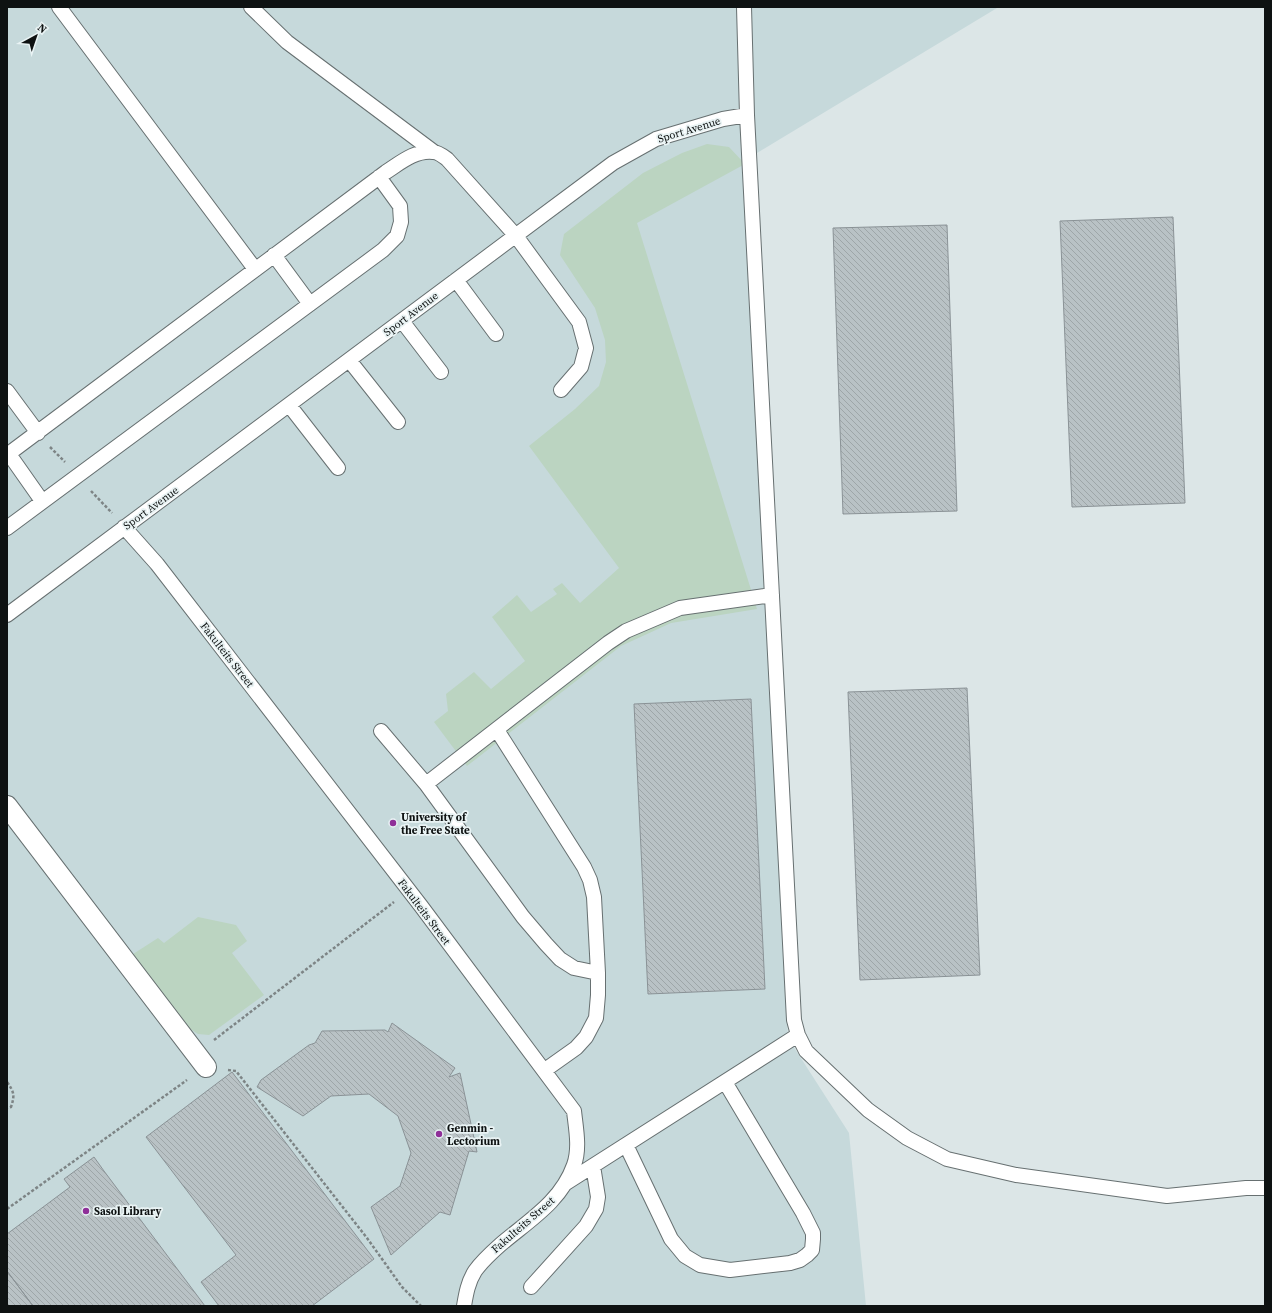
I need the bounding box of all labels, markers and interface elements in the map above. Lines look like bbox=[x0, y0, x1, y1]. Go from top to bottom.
north arrow bbox=[16, 16, 56, 56]
text: N bbox=[34, 20, 50, 37]
street label: Sport Avenue bbox=[656, 113, 723, 147]
street label: Sport Avenue bbox=[380, 288, 442, 340]
street label: Sport Avenue bbox=[120, 483, 182, 533]
street label: Fakulteits Street bbox=[197, 619, 257, 691]
place label: University of the Free State bbox=[401, 810, 470, 838]
marker: University of the Free State bbox=[388, 818, 398, 828]
street label: Fakulteits Street bbox=[394, 876, 454, 948]
place label: Genmin - Lectorium bbox=[447, 1121, 500, 1149]
marker: Genmin - Lectorium bbox=[434, 1129, 444, 1139]
street label: Fakulteits Street bbox=[488, 1193, 558, 1257]
place label: Sasol Library bbox=[94, 1204, 161, 1219]
marker: Sasol Library bbox=[81, 1206, 91, 1216]

